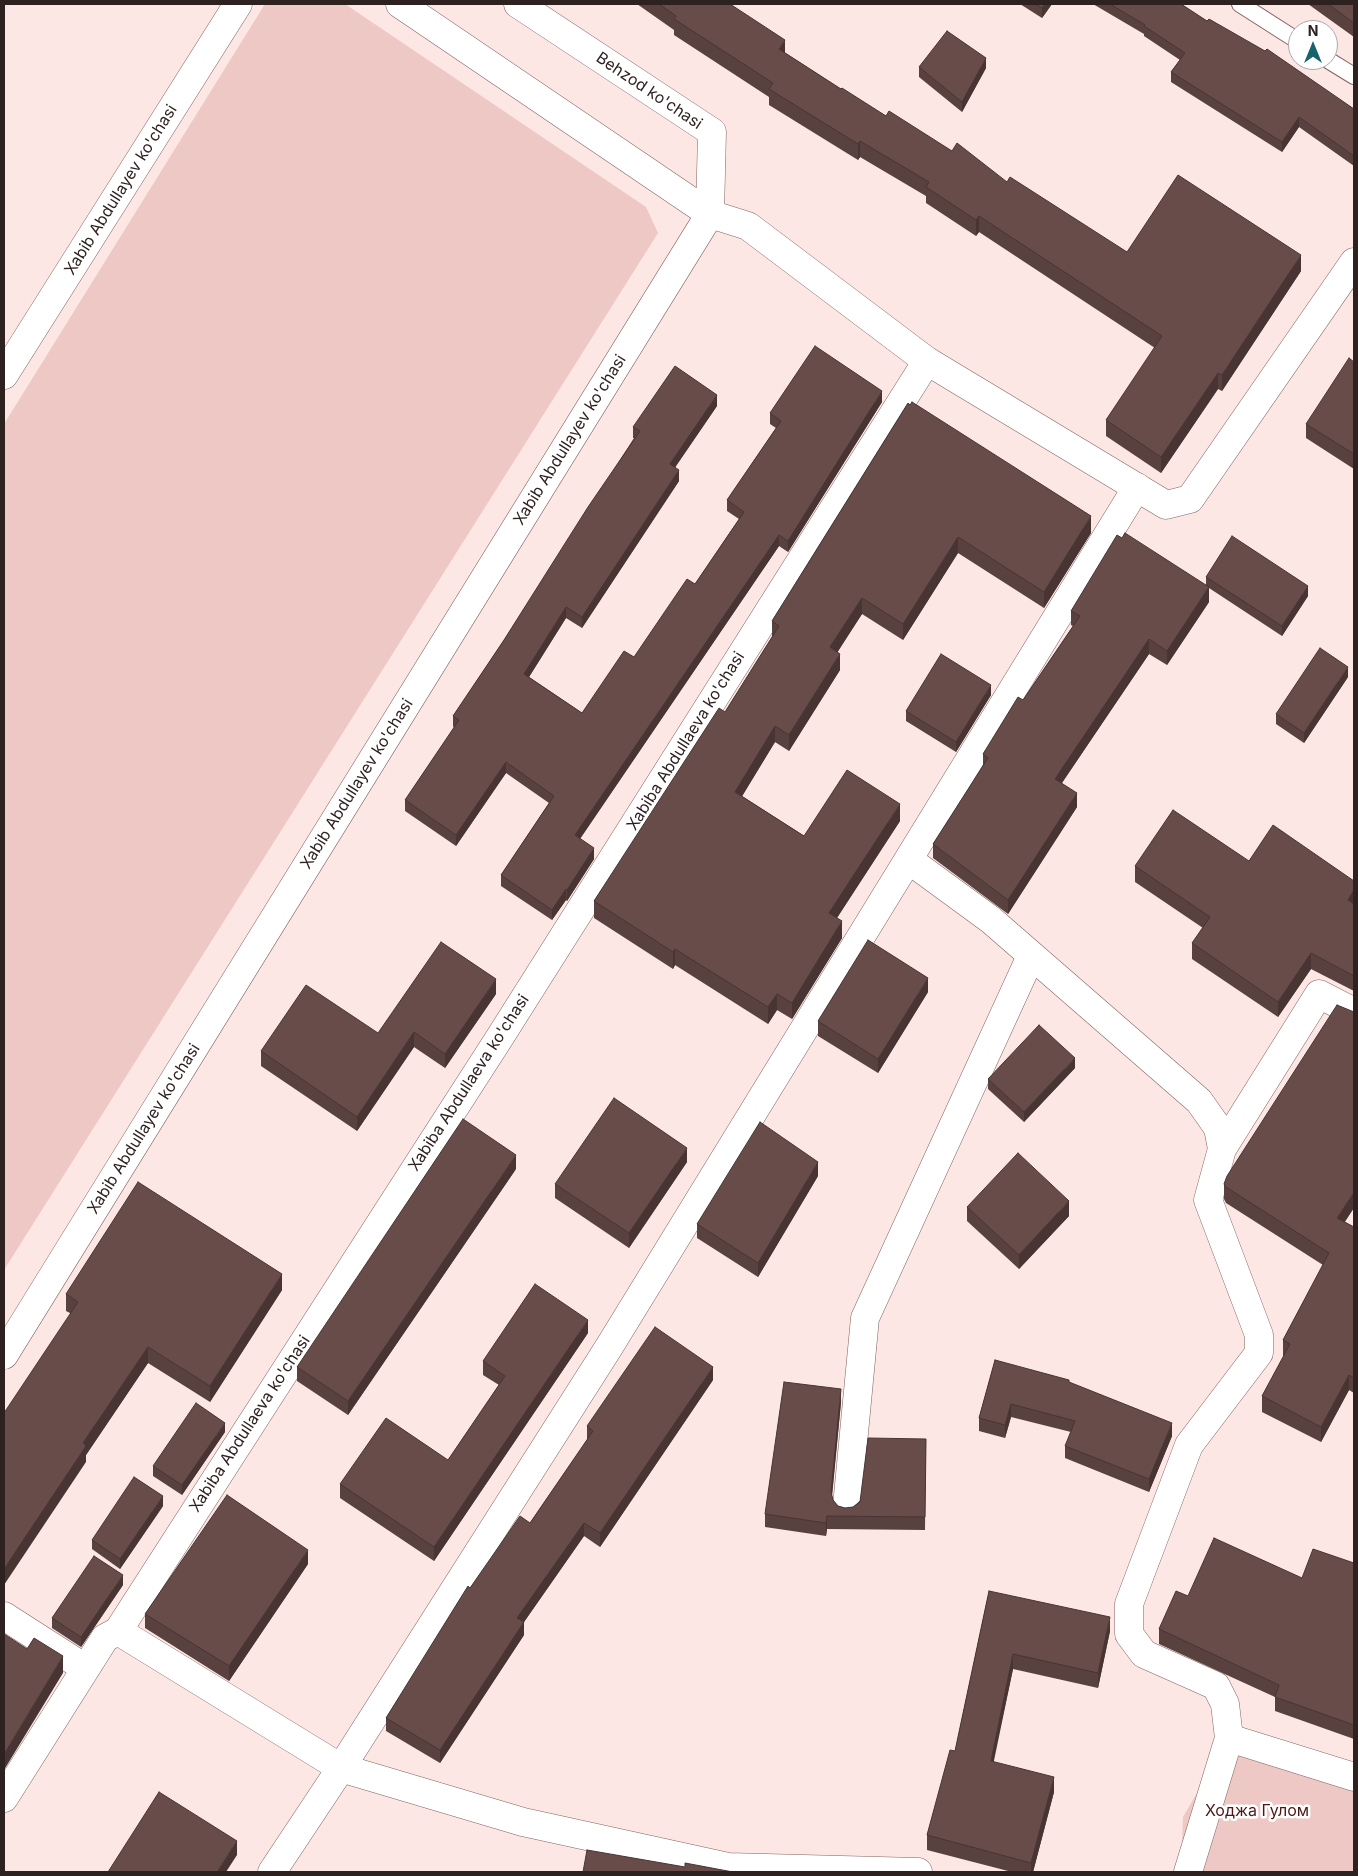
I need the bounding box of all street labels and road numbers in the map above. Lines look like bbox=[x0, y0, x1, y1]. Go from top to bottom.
street label: Behzod ko'chasi bbox=[592, 48, 706, 134]
street label: Xabib Abdullayev ko'chasi bbox=[61, 101, 181, 279]
street label: Xabib Abdullayev ko'chasi bbox=[510, 351, 630, 529]
street label: Xabiba Abdullaeva ko'chasi bbox=[623, 648, 749, 834]
street label: Xabib Abdullayev ko'chasi bbox=[297, 695, 417, 873]
street label: Xabiba Abdullaeva ko'chasi bbox=[405, 991, 533, 1175]
street label: Xabib Abdullayev ko'chasi bbox=[84, 1040, 204, 1218]
street label: Xabiba Abdullaeva ko'chasi bbox=[186, 1332, 314, 1516]

